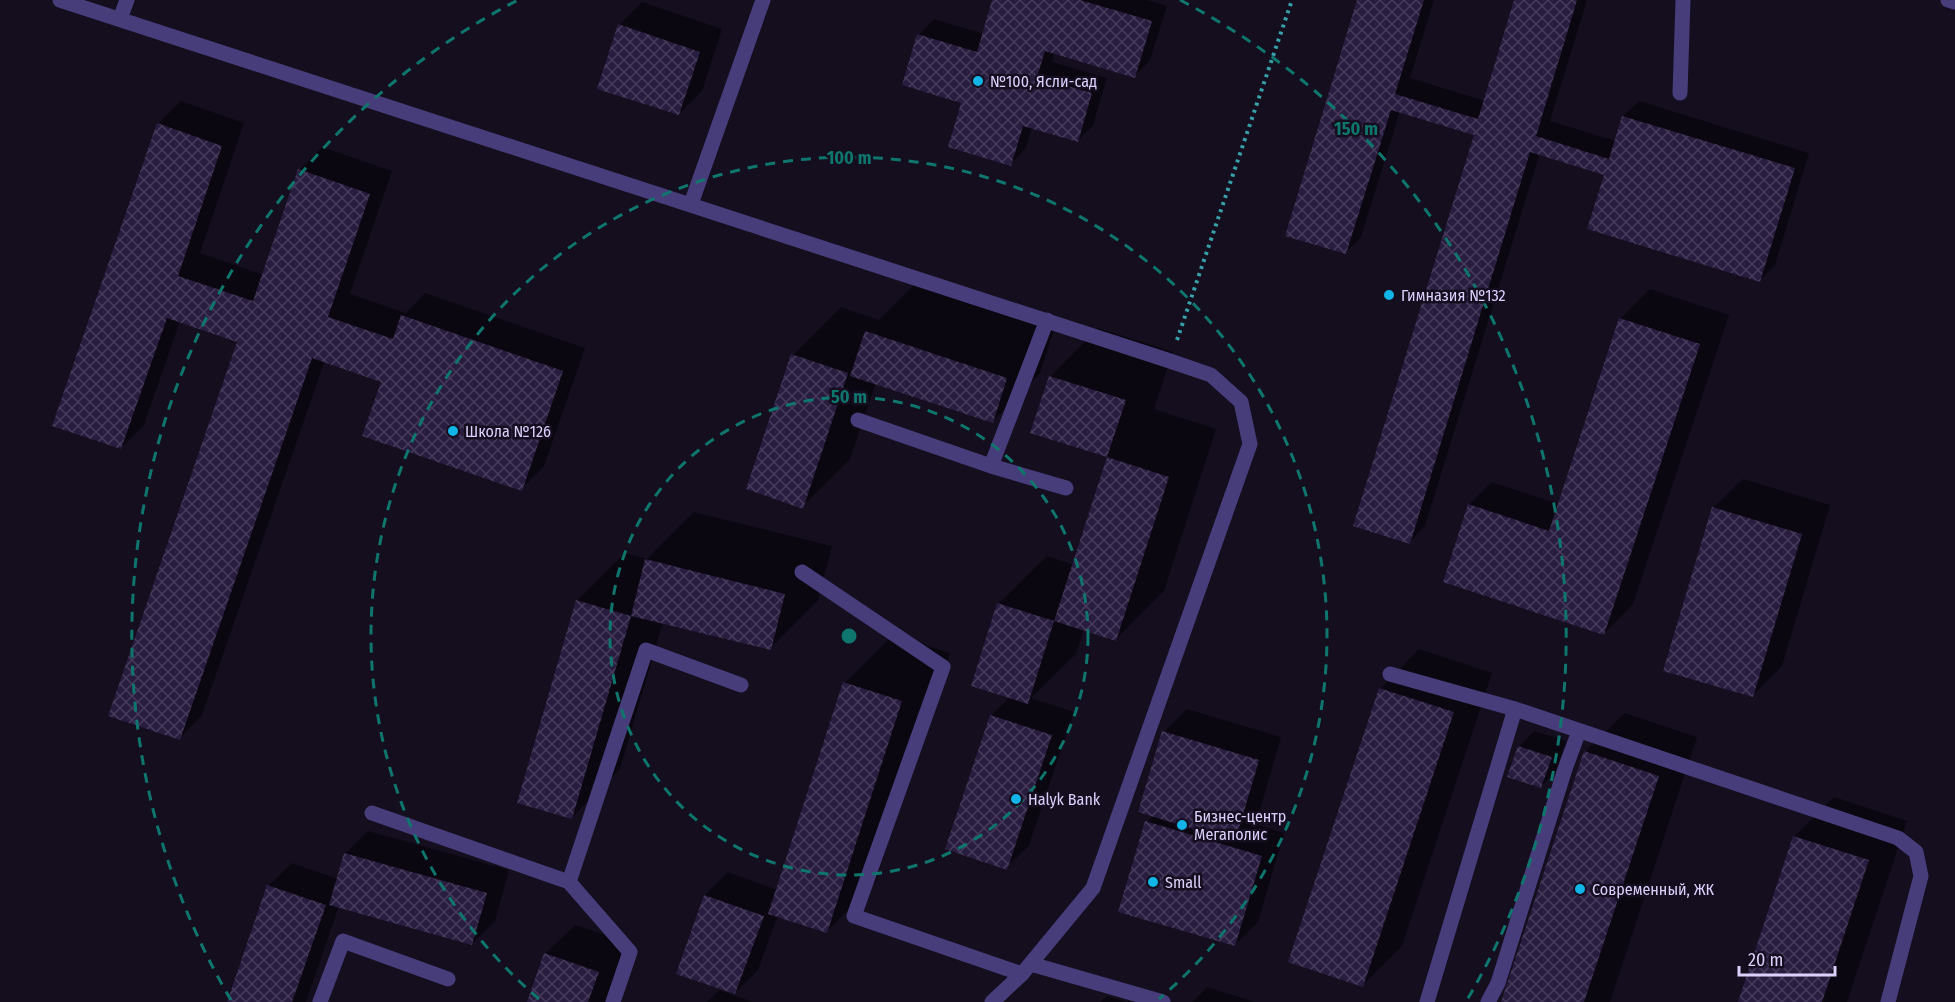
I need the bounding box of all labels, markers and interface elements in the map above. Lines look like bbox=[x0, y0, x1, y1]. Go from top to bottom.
place label: №100, Ясли-сад bbox=[990, 72, 1097, 91]
marker: №100, Ясли-сад bbox=[971, 74, 985, 88]
text: 150 m bbox=[1334, 118, 1378, 140]
text: 100 m bbox=[827, 147, 871, 169]
place label: Гимназия №132 bbox=[1401, 286, 1506, 305]
marker: Гимназия №132 bbox=[1382, 288, 1396, 302]
text: 50 m bbox=[831, 386, 867, 408]
place label: Школа №126 bbox=[465, 422, 551, 441]
marker: Школа №126 bbox=[446, 424, 460, 438]
centre of rings bbox=[839, 626, 859, 646]
place label: Halyk Bank bbox=[1028, 790, 1101, 809]
marker: Halyk Bank bbox=[1009, 792, 1023, 806]
place label: Бизнес-центр Мегаполис bbox=[1194, 807, 1286, 844]
marker: Бизнес-центр Мегаполис bbox=[1175, 818, 1189, 832]
place label: Small bbox=[1165, 873, 1201, 892]
marker: Small bbox=[1146, 875, 1160, 889]
place label: Современный, ЖК bbox=[1592, 880, 1715, 899]
marker: Современный, ЖК bbox=[1573, 882, 1587, 896]
scale bar bbox=[1739, 939, 1835, 977]
text: 20 m bbox=[1748, 949, 1783, 971]

